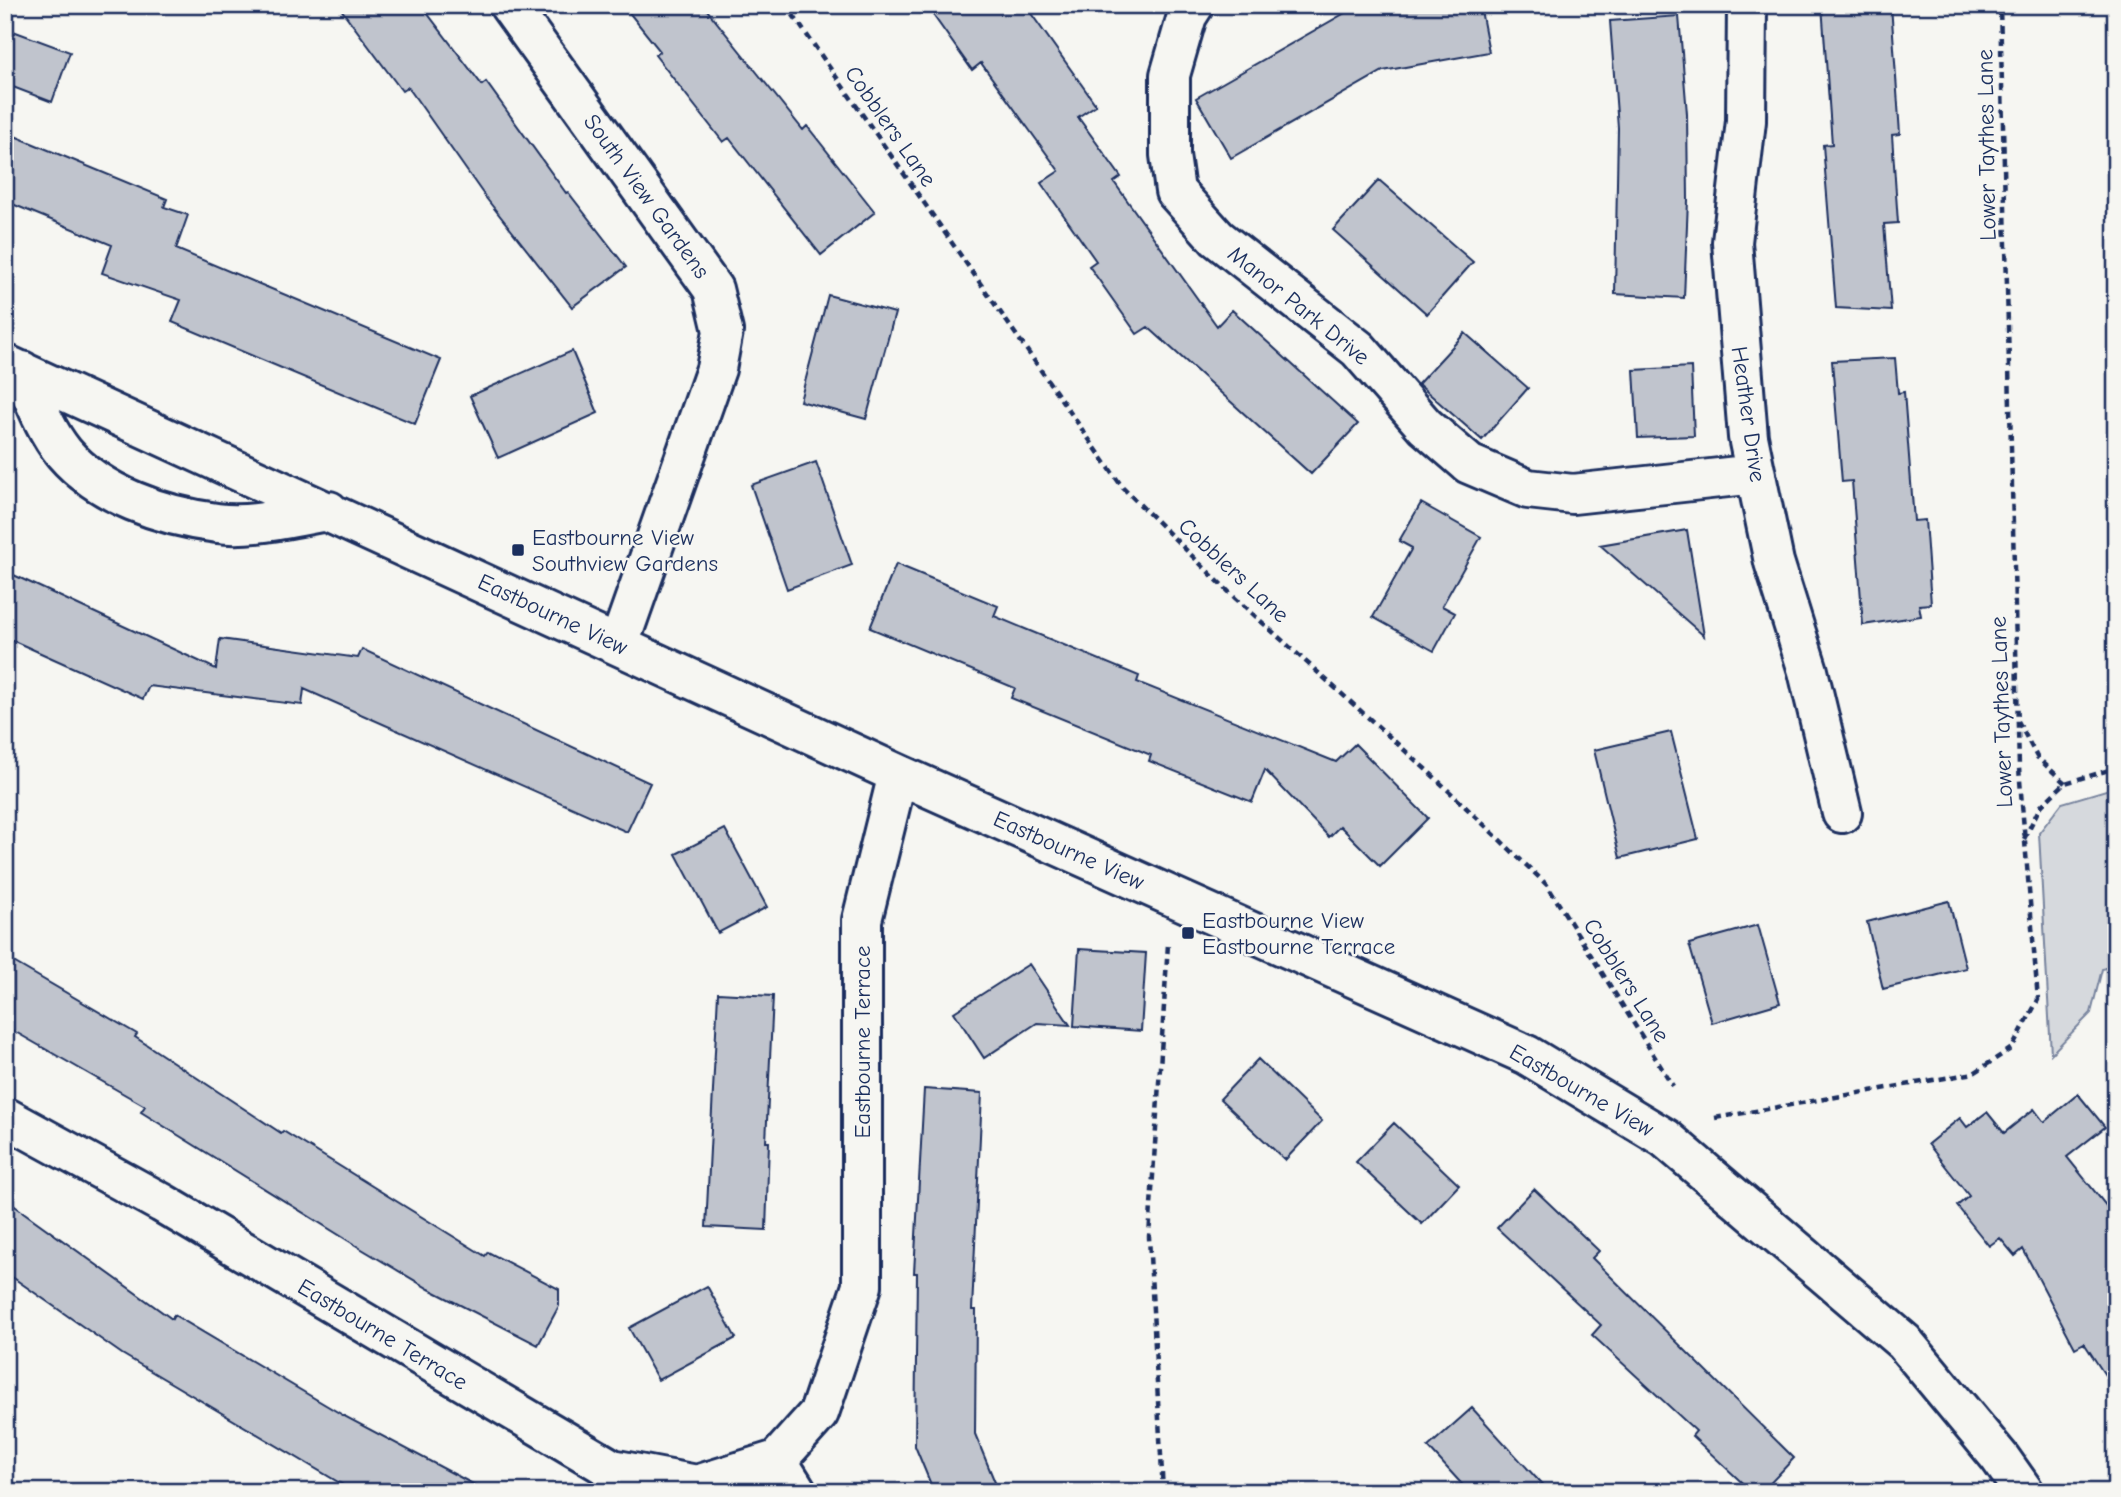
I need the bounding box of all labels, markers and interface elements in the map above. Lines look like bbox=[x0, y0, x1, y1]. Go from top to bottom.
street label: Lower Taythes Lane bbox=[1971, 49, 2002, 241]
street label: Cobblers Lane bbox=[839, 61, 942, 192]
street label: South View Gardens bbox=[578, 109, 715, 284]
street label: Manor Park Drive bbox=[1223, 240, 1375, 371]
street label: Heather Drive bbox=[1726, 344, 1771, 484]
street label: Cobblers Lane bbox=[1173, 512, 1294, 628]
place label: Eastbourne View Southview Gardens bbox=[532, 524, 718, 577]
marker: Eastbourne View Southview Gardens bbox=[510, 542, 526, 558]
street label: Eastbourne View bbox=[474, 568, 632, 661]
street label: Lower Taythes Lane bbox=[1985, 616, 2018, 808]
street label: Eastbourne View bbox=[989, 805, 1148, 896]
place label: Eastbourne View Eastbourne Terrace bbox=[1202, 907, 1395, 960]
street label: Cobblers Lane bbox=[1578, 913, 1675, 1047]
marker: Eastbourne View Eastbourne Terrace bbox=[1180, 925, 1196, 941]
street label: Eastbourne Terrace bbox=[849, 945, 876, 1139]
street label: Eastbourne View bbox=[1505, 1038, 1659, 1143]
street label: Eastbourne Terrace bbox=[293, 1273, 472, 1396]

